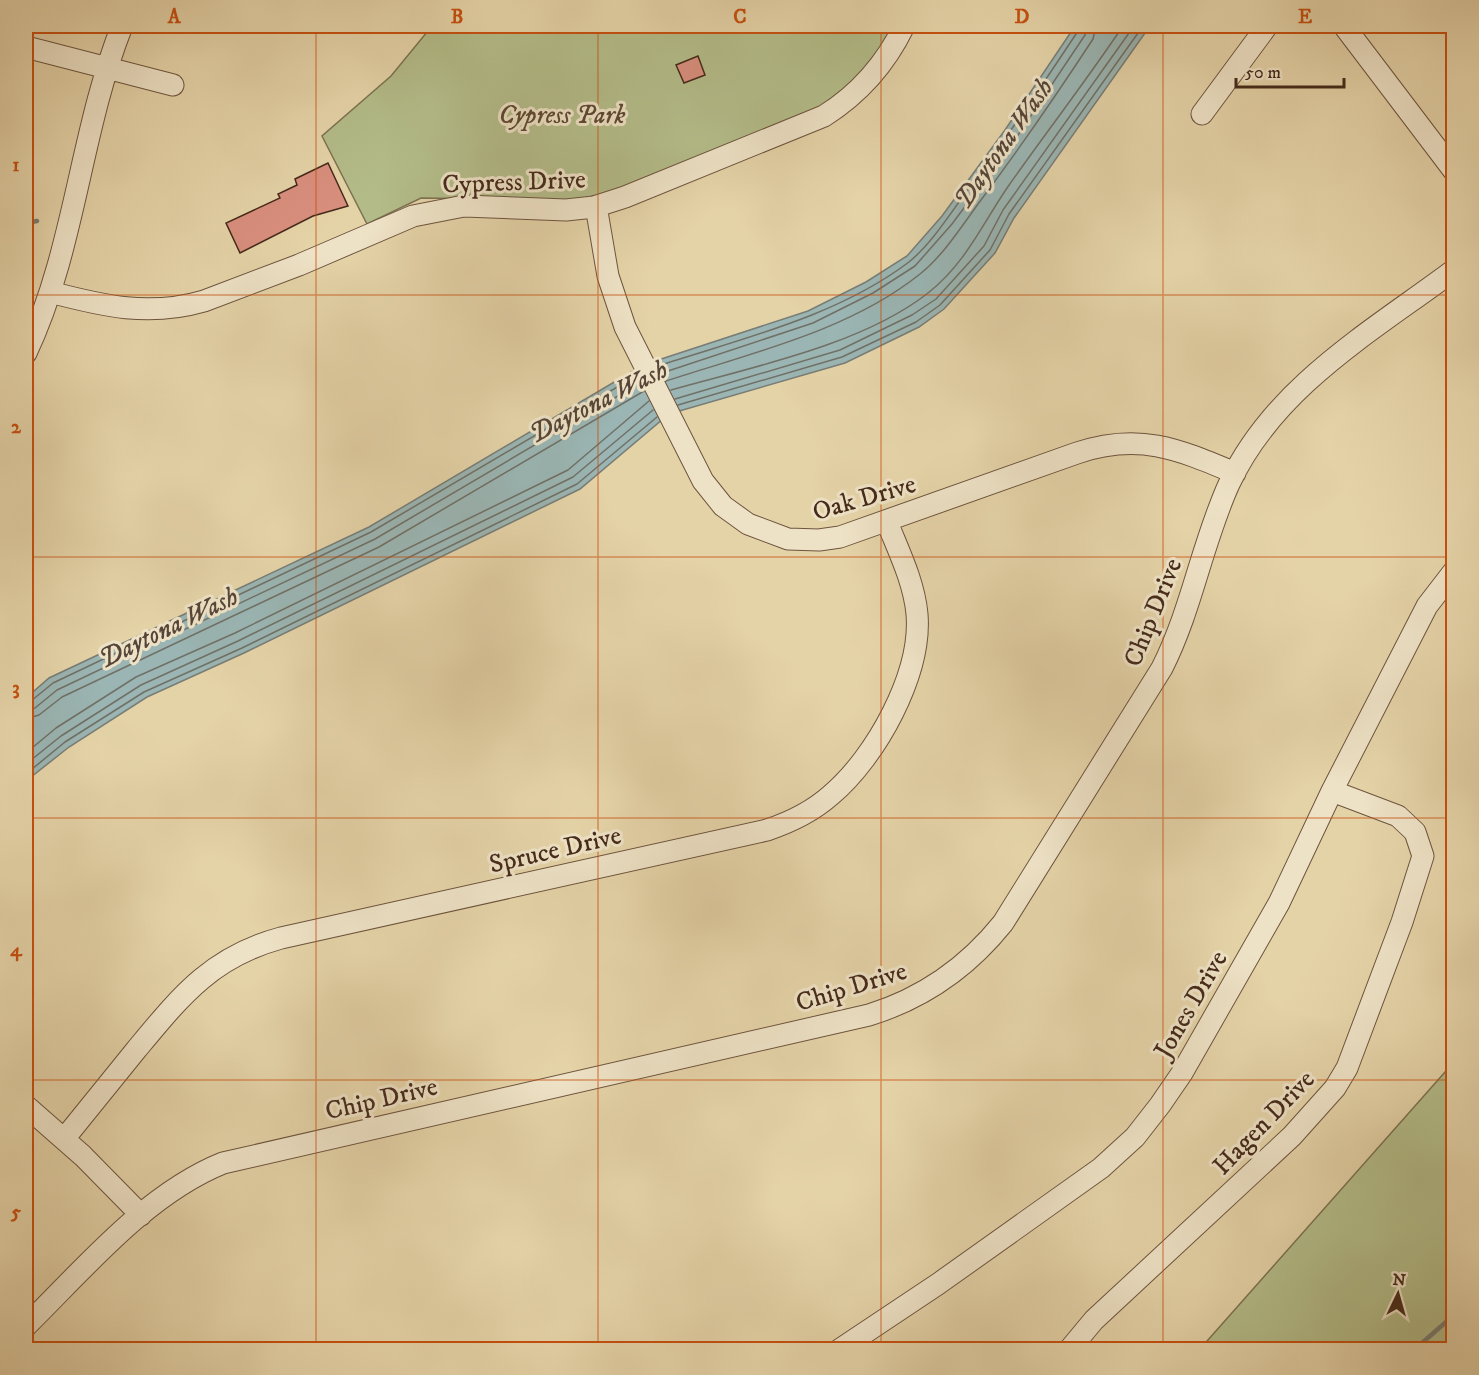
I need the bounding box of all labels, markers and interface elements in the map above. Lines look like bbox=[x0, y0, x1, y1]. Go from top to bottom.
text: A bbox=[167, 5, 182, 30]
text: B bbox=[451, 5, 463, 30]
text: C bbox=[733, 5, 747, 30]
text: D bbox=[1015, 5, 1030, 30]
text: E bbox=[1298, 5, 1312, 30]
scale bar bbox=[1236, 51, 1344, 89]
text: 50 m bbox=[1245, 62, 1281, 84]
water label: Daytona Wash bbox=[946, 72, 1061, 215]
park label: Cypress Park bbox=[499, 99, 626, 132]
text: 1 bbox=[12, 153, 20, 178]
street label: Cypress Drive bbox=[442, 164, 586, 201]
water label: Daytona Wash bbox=[523, 352, 674, 451]
text: 2 bbox=[11, 415, 22, 440]
street label: Oak Drive bbox=[809, 468, 920, 529]
street label: Chip Drive bbox=[1117, 553, 1190, 672]
water label: Daytona Wash bbox=[93, 579, 244, 676]
text: 3 bbox=[12, 676, 20, 701]
street label: Spruce Drive bbox=[486, 819, 624, 882]
text: 4 bbox=[10, 938, 23, 963]
street label: Jones Drive bbox=[1146, 945, 1235, 1066]
street label: Chip Drive bbox=[792, 955, 911, 1020]
street label: Hagen Drive bbox=[1206, 1064, 1322, 1182]
street label: Chip Drive bbox=[322, 1071, 441, 1128]
text: 5 bbox=[10, 1200, 21, 1225]
north arrow bbox=[1368, 1264, 1428, 1324]
text: N bbox=[1392, 1270, 1407, 1291]

